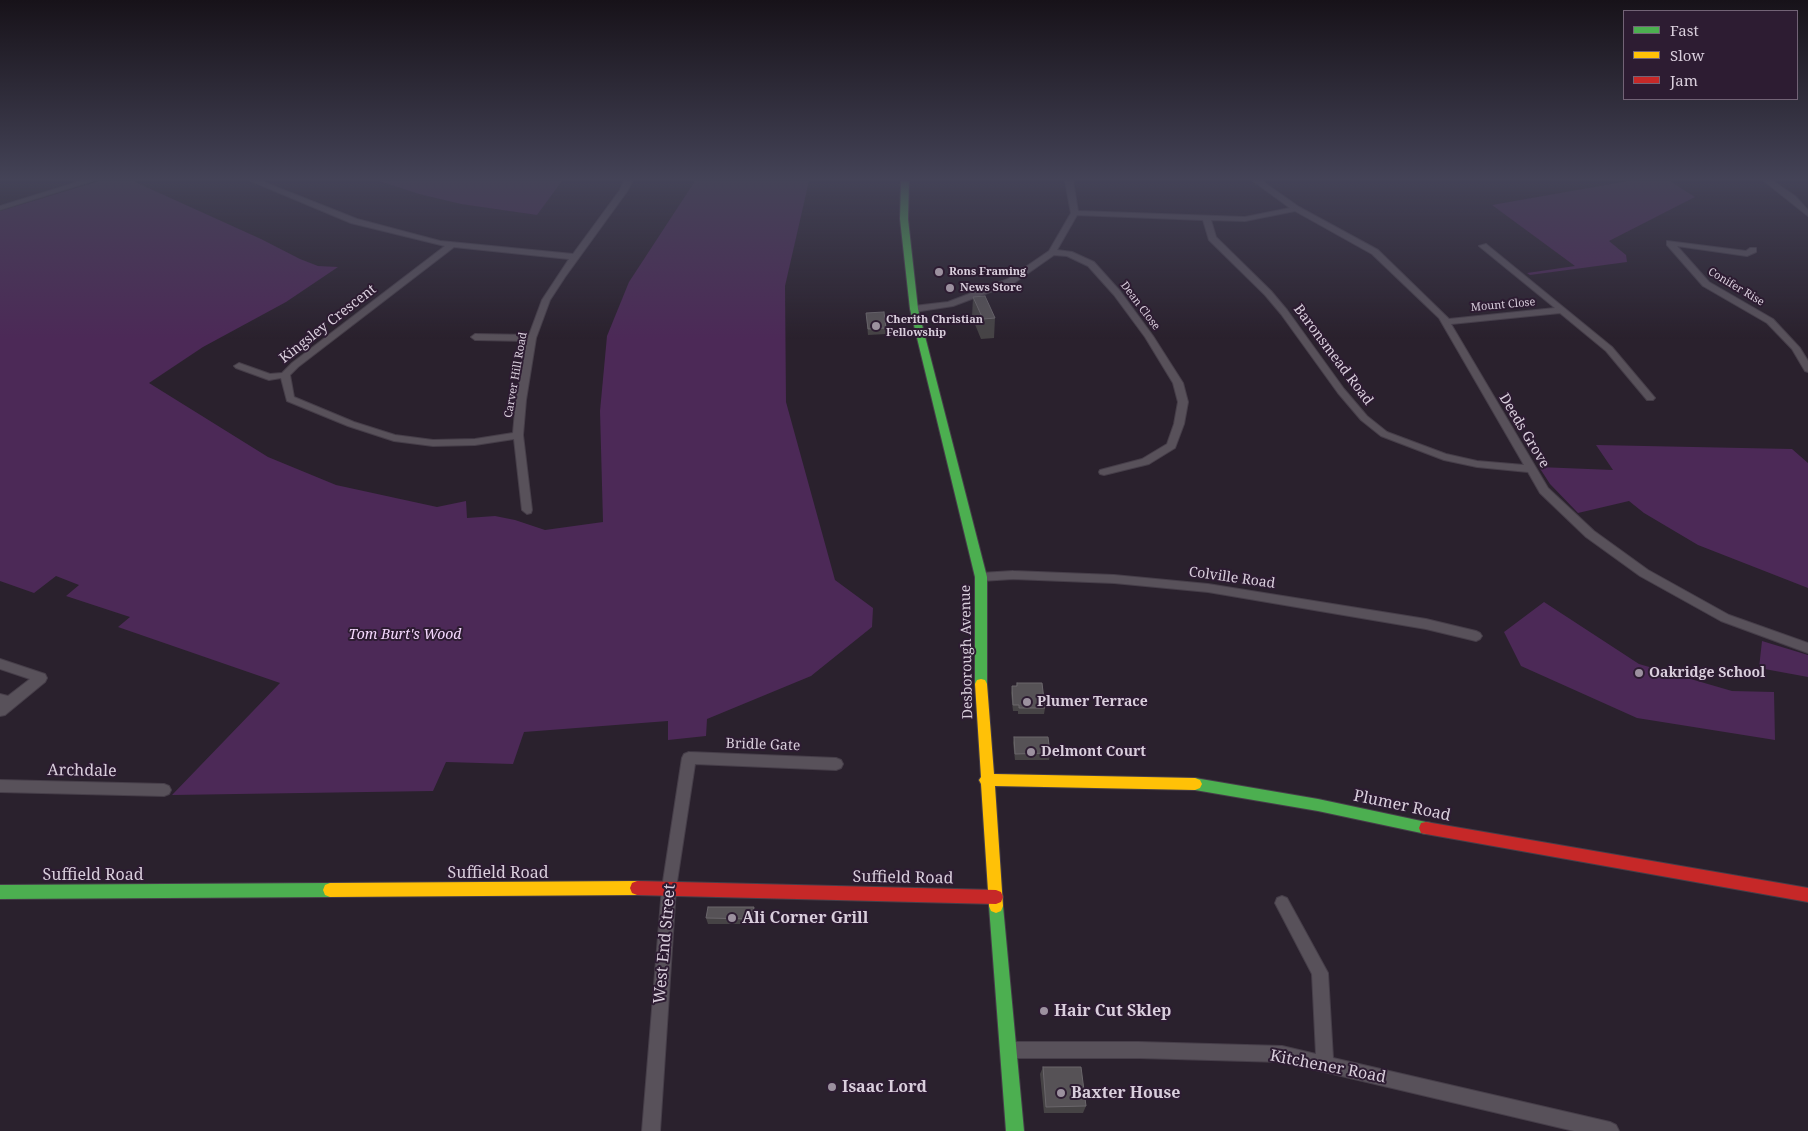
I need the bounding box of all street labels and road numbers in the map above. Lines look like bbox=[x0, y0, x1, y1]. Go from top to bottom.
street label: Conifer Rise bbox=[1705, 265, 1767, 309]
street label: Dean Close bbox=[1117, 279, 1163, 333]
street label: Kingsley Crescent bbox=[276, 281, 380, 367]
street label: Mount Close bbox=[1470, 296, 1536, 314]
street label: Baronsmead Road bbox=[1290, 301, 1376, 409]
street label: Carver Hill Road bbox=[502, 331, 530, 419]
street label: Deeds Grove bbox=[1495, 391, 1553, 471]
street label: Colville Road bbox=[1188, 564, 1276, 592]
street label: Desborough Avenue bbox=[957, 585, 977, 719]
street label: Bridle Gate bbox=[725, 735, 801, 755]
street label: Archdale bbox=[47, 761, 117, 781]
street label: Plumer Road bbox=[1352, 786, 1452, 826]
street label: Suffield Road bbox=[448, 863, 548, 883]
street label: Suffield Road bbox=[43, 865, 143, 885]
street label: Suffield Road bbox=[852, 868, 954, 888]
street label: West End Street bbox=[650, 883, 680, 1005]
street label: Kitchener Road bbox=[1268, 1046, 1388, 1088]

